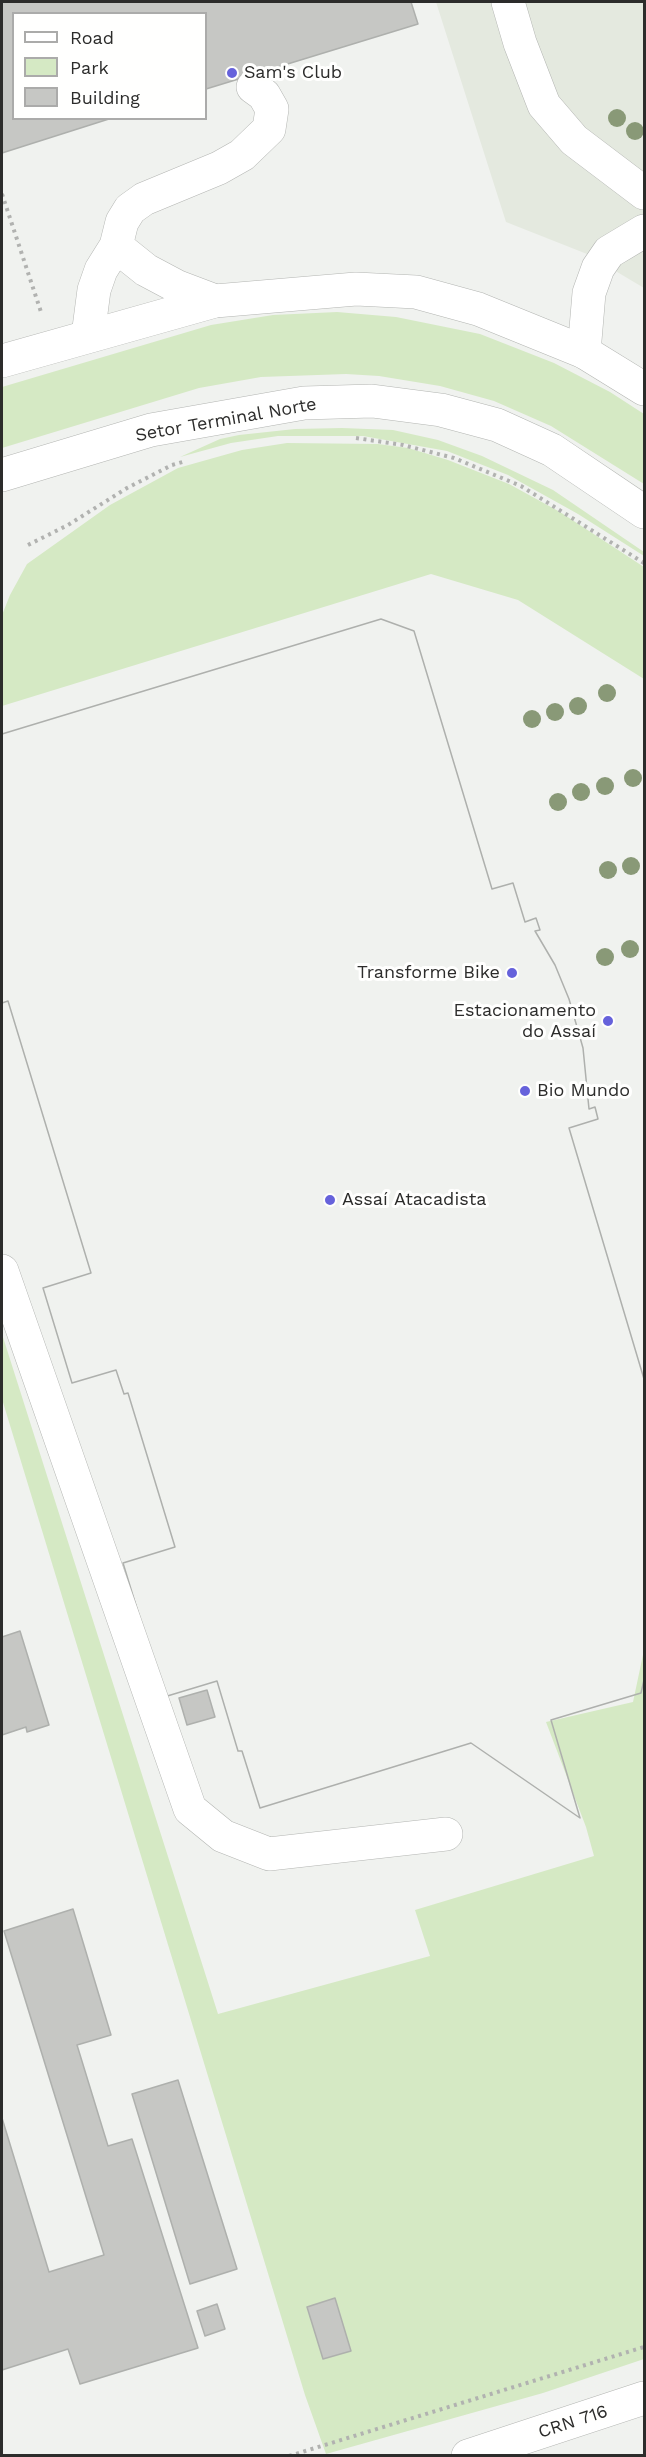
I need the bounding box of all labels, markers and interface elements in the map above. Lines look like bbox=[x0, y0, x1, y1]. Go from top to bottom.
legend bbox=[12, 12, 207, 120]
text: Road bbox=[70, 27, 114, 48]
text: Park bbox=[70, 57, 109, 78]
place label: Sam's Club bbox=[244, 62, 342, 84]
marker: Sam's Club bbox=[225, 66, 239, 80]
text: Building bbox=[70, 87, 140, 108]
street label: Setor Terminal Norte bbox=[134, 393, 318, 447]
place label: Transforme Bike bbox=[357, 962, 500, 984]
marker: Transforme Bike bbox=[505, 966, 519, 980]
place label: Estacionamento do Assaí bbox=[453, 1000, 596, 1042]
marker: Estacionamento do Assaí bbox=[601, 1014, 615, 1028]
place label: Bio Mundo bbox=[537, 1080, 630, 1102]
marker: Bio Mundo bbox=[518, 1084, 532, 1098]
place label: Assaí Atacadista bbox=[342, 1189, 486, 1211]
marker: Assaí Atacadista bbox=[323, 1193, 337, 1207]
street label: CRN 716 bbox=[536, 2401, 610, 2443]

